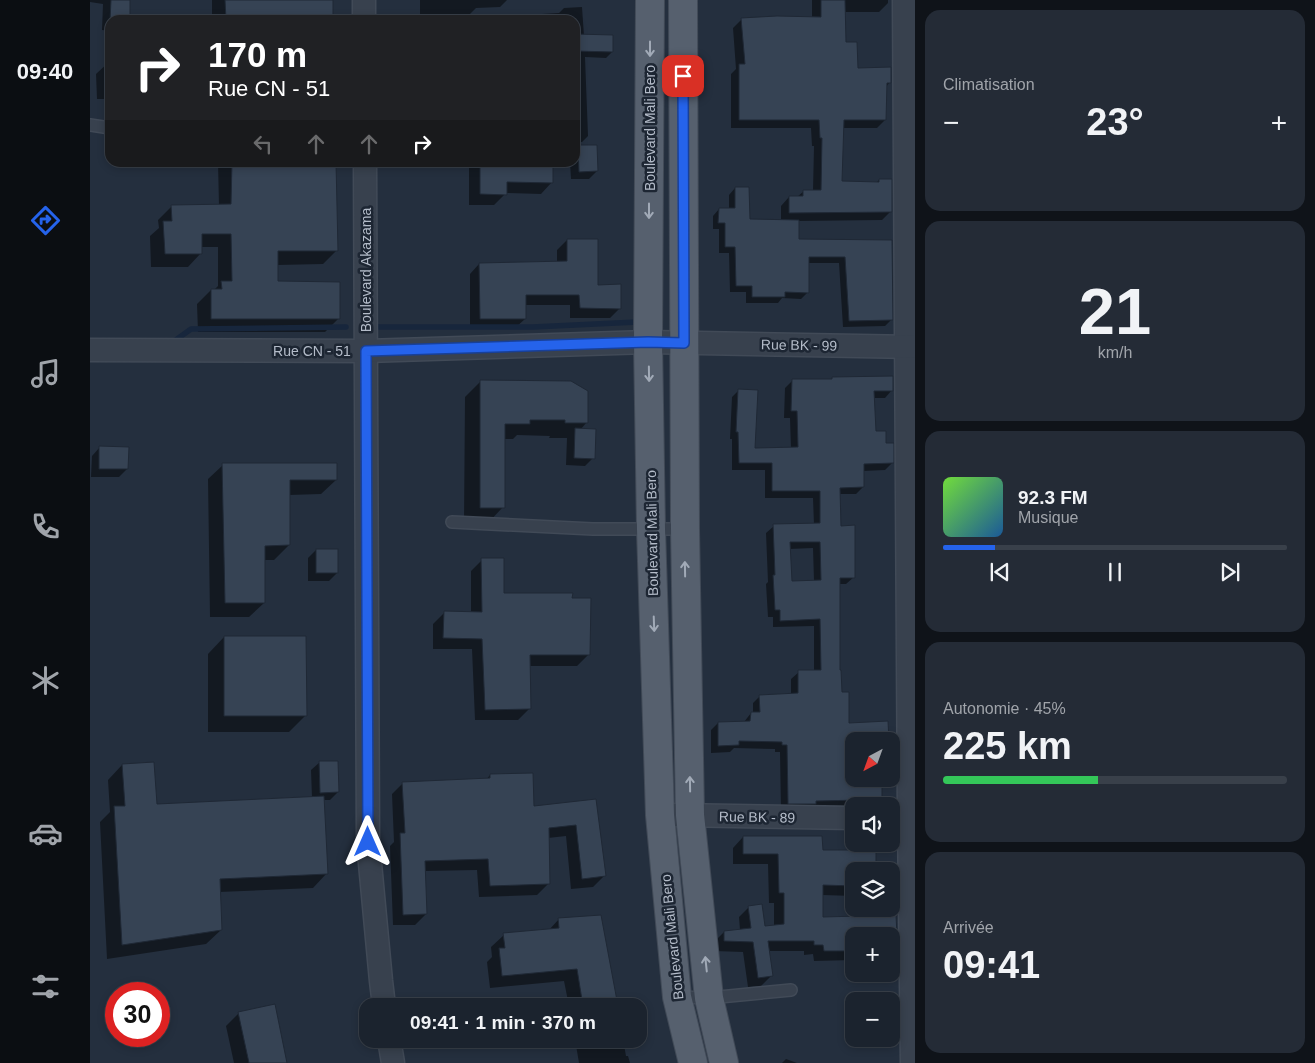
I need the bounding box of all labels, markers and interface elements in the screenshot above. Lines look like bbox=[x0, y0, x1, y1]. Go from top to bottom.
icon: right bbox=[125, 35, 190, 100]
text: 170 m bbox=[208, 35, 307, 74]
one-way arrow bbox=[645, 40, 655, 56]
pin bbox=[662, 55, 704, 97]
text: 09:40 bbox=[17, 59, 73, 84]
icon: arrive bbox=[669, 62, 697, 90]
street label: Boulevard Mali Bero bbox=[642, 65, 658, 191]
text: Rue CN - 51 bbox=[208, 76, 330, 101]
text: Climatisation bbox=[943, 76, 1035, 93]
text: 23° bbox=[1086, 101, 1144, 143]
text: − bbox=[943, 107, 959, 138]
text: + bbox=[1271, 107, 1287, 138]
icon: left bbox=[249, 130, 277, 158]
icon: ahead bbox=[302, 130, 330, 158]
icon: ahead bbox=[355, 130, 383, 158]
icon: right bbox=[408, 130, 436, 158]
one-way arrow bbox=[644, 202, 654, 219]
icon: directions bbox=[28, 203, 63, 238]
street label: Boulevard Akazama bbox=[358, 208, 374, 332]
text: 21 bbox=[1079, 275, 1151, 348]
street label: Rue BK - 99 bbox=[761, 336, 837, 354]
street label: Rue CN - 51 bbox=[273, 343, 351, 359]
text: km/h bbox=[1098, 344, 1132, 361]
icon: music bbox=[28, 356, 63, 391]
one-way arrow bbox=[644, 365, 654, 381]
street label: Boulevard Mali Bero bbox=[643, 470, 661, 596]
text: 92.3 FM bbox=[1018, 487, 1088, 508]
icon: phone bbox=[28, 509, 63, 544]
text: Musique bbox=[1018, 509, 1078, 526]
icon: previous bbox=[986, 558, 1014, 586]
icon: pause bbox=[1101, 558, 1129, 586]
icon: next bbox=[1216, 558, 1244, 586]
one-way arrow bbox=[680, 562, 690, 578]
one-way arrow bbox=[649, 615, 659, 631]
icon: climate bbox=[28, 663, 63, 698]
text: Autonomie · 45% bbox=[943, 700, 1066, 717]
text: 225 km bbox=[943, 725, 1072, 767]
north arrow bbox=[845, 732, 900, 788]
map controls bbox=[845, 732, 900, 1047]
one-way arrow bbox=[685, 777, 695, 793]
button: sound bbox=[845, 797, 900, 852]
street label: Rue BK - 89 bbox=[719, 808, 795, 826]
position arrow bbox=[341, 815, 393, 867]
icon: car bbox=[28, 816, 63, 851]
button: layers bbox=[845, 862, 900, 917]
street label: Boulevard Mali Bero bbox=[657, 873, 687, 1001]
text: Arrivée bbox=[943, 919, 994, 936]
button: + bbox=[845, 927, 900, 982]
text: 09:41 bbox=[943, 944, 1040, 986]
one-way arrow bbox=[701, 956, 711, 972]
icon: filters bbox=[28, 969, 63, 1004]
speed limit sign: 30 bbox=[105, 982, 170, 1047]
button: − bbox=[845, 992, 900, 1047]
text: 09:41 · 1 min · 370 m bbox=[410, 1012, 596, 1033]

